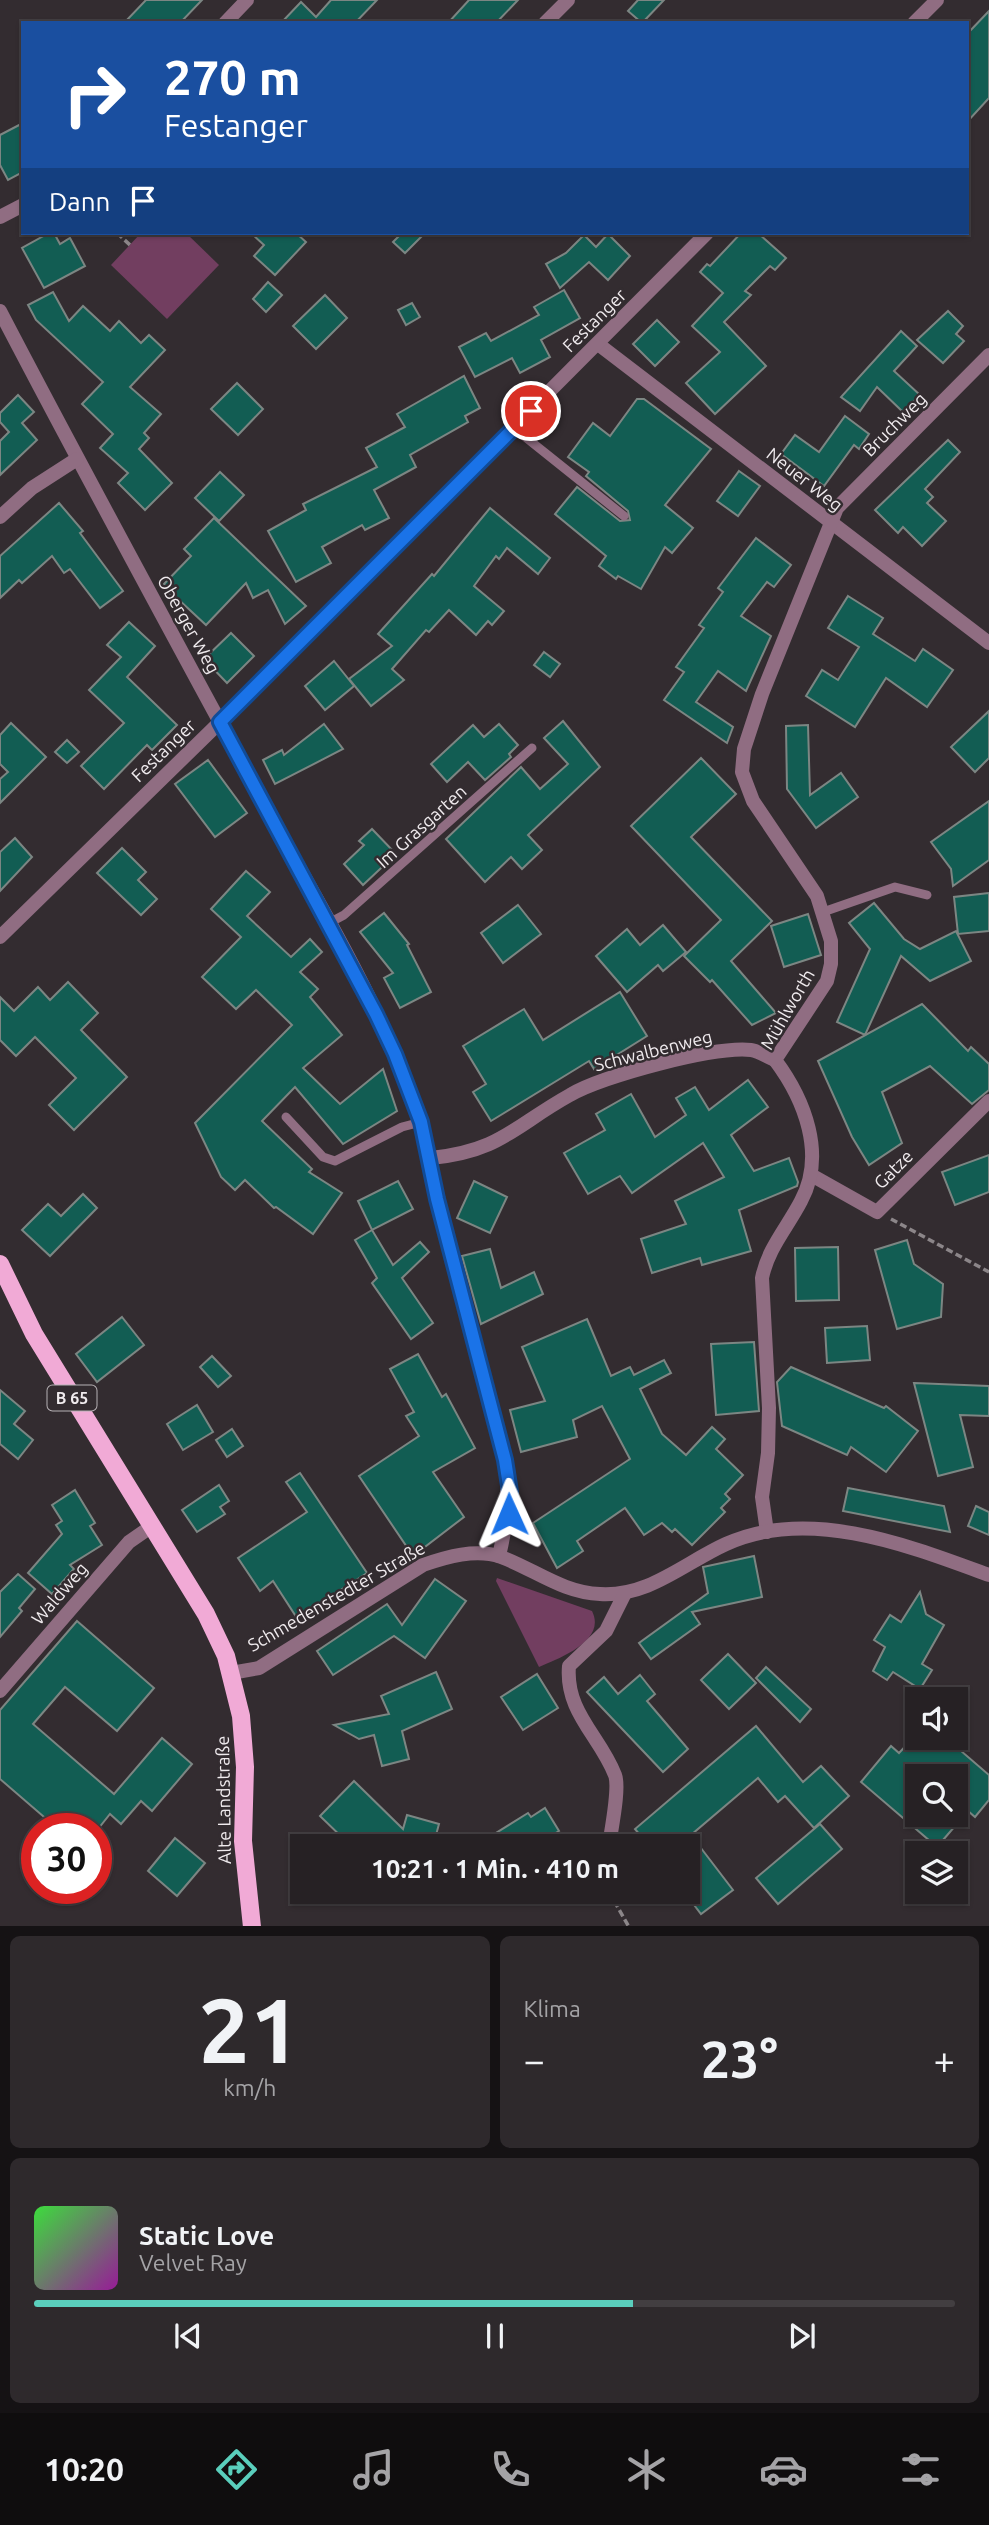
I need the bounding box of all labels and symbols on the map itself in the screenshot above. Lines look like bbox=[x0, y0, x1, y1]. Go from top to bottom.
street label: Festanger bbox=[558, 284, 630, 356]
pin bbox=[501, 381, 561, 441]
street label: Bruchweg bbox=[858, 388, 930, 460]
street label: Neuer Weg bbox=[763, 443, 847, 515]
street label: Oberger Weg bbox=[154, 571, 224, 677]
street label: Festanger bbox=[127, 715, 199, 785]
street label: Im Grasgarten bbox=[372, 781, 470, 871]
street label: Mühlworth bbox=[756, 965, 818, 1053]
street label: Schwalbenweg bbox=[592, 1026, 714, 1074]
street label: Gatze bbox=[870, 1146, 916, 1192]
road number: B 65 bbox=[48, 1386, 96, 1410]
position arrow bbox=[472, 1477, 546, 1551]
street label: Schmedenstedter Straße bbox=[244, 1537, 428, 1655]
street label: Waldweg bbox=[27, 1558, 91, 1628]
street label: Alte Landstraße bbox=[212, 1736, 234, 1864]
speed limit sign: 30 bbox=[21, 1813, 112, 1904]

